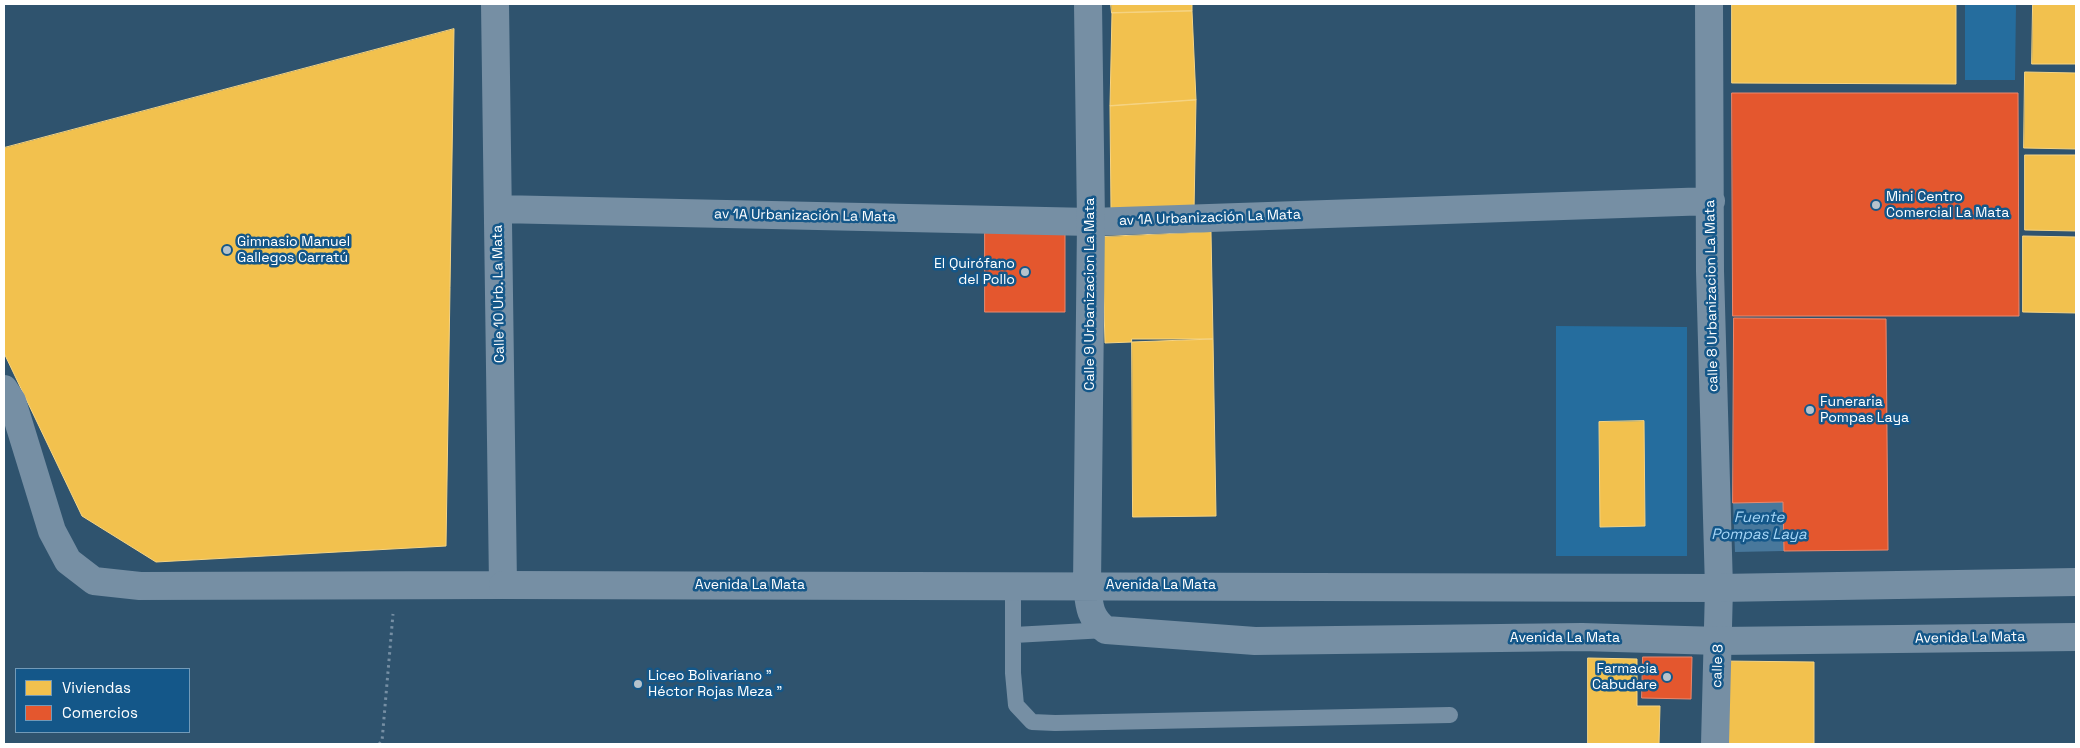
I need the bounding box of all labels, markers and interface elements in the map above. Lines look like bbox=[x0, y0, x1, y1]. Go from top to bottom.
place label: Mini Centro Comercial La Mata bbox=[1886, 189, 2009, 222]
street label: Calle 9 Urbanizacion La Mata bbox=[1082, 198, 1098, 390]
marker: Mini Centro Comercial La Mata bbox=[1870, 199, 1882, 211]
street label: calle 8 Urbanizacion La Mata bbox=[1702, 200, 1722, 392]
street label: av 1A Urbanización La Mata bbox=[714, 206, 896, 226]
street label: av 1A Urbanización La Mata bbox=[1119, 206, 1301, 230]
street label: Calle 10 Urb. La Mata bbox=[489, 225, 509, 363]
place label: Gimnasio Manuel Gallegos Carratú bbox=[237, 234, 350, 266]
marker: Gimnasio Manuel Gallegos Carratú bbox=[221, 244, 233, 256]
place label: El Quirófano del Pollo bbox=[934, 256, 1015, 288]
marker: El Quirófano del Pollo bbox=[1019, 266, 1031, 278]
place label: Funeraria Pompas Laya bbox=[1820, 394, 1909, 427]
marker: Funeraria Pompas Laya bbox=[1804, 404, 1816, 416]
water label: Fuente Pompas Laya bbox=[1711, 509, 1807, 544]
street label: Avenida La Mata bbox=[695, 577, 805, 593]
street label: Avenida La Mata bbox=[1106, 577, 1216, 593]
street label: Avenida La Mata bbox=[1915, 629, 2025, 647]
street label: Avenida La Mata bbox=[1510, 630, 1620, 646]
street label: calle 8 bbox=[1709, 644, 1727, 688]
place label: Farmacia Cabudare bbox=[1592, 661, 1657, 694]
legend bbox=[15, 668, 190, 733]
place label: Liceo Bolivariano " Héctor Rojas Meza " bbox=[648, 668, 782, 700]
marker: Farmacia Cabudare bbox=[1661, 671, 1673, 683]
text: Viviendas bbox=[62, 678, 131, 697]
marker: Liceo Bolivariano " Héctor Rojas Meza " bbox=[632, 678, 644, 690]
text: Comercios bbox=[62, 703, 138, 722]

